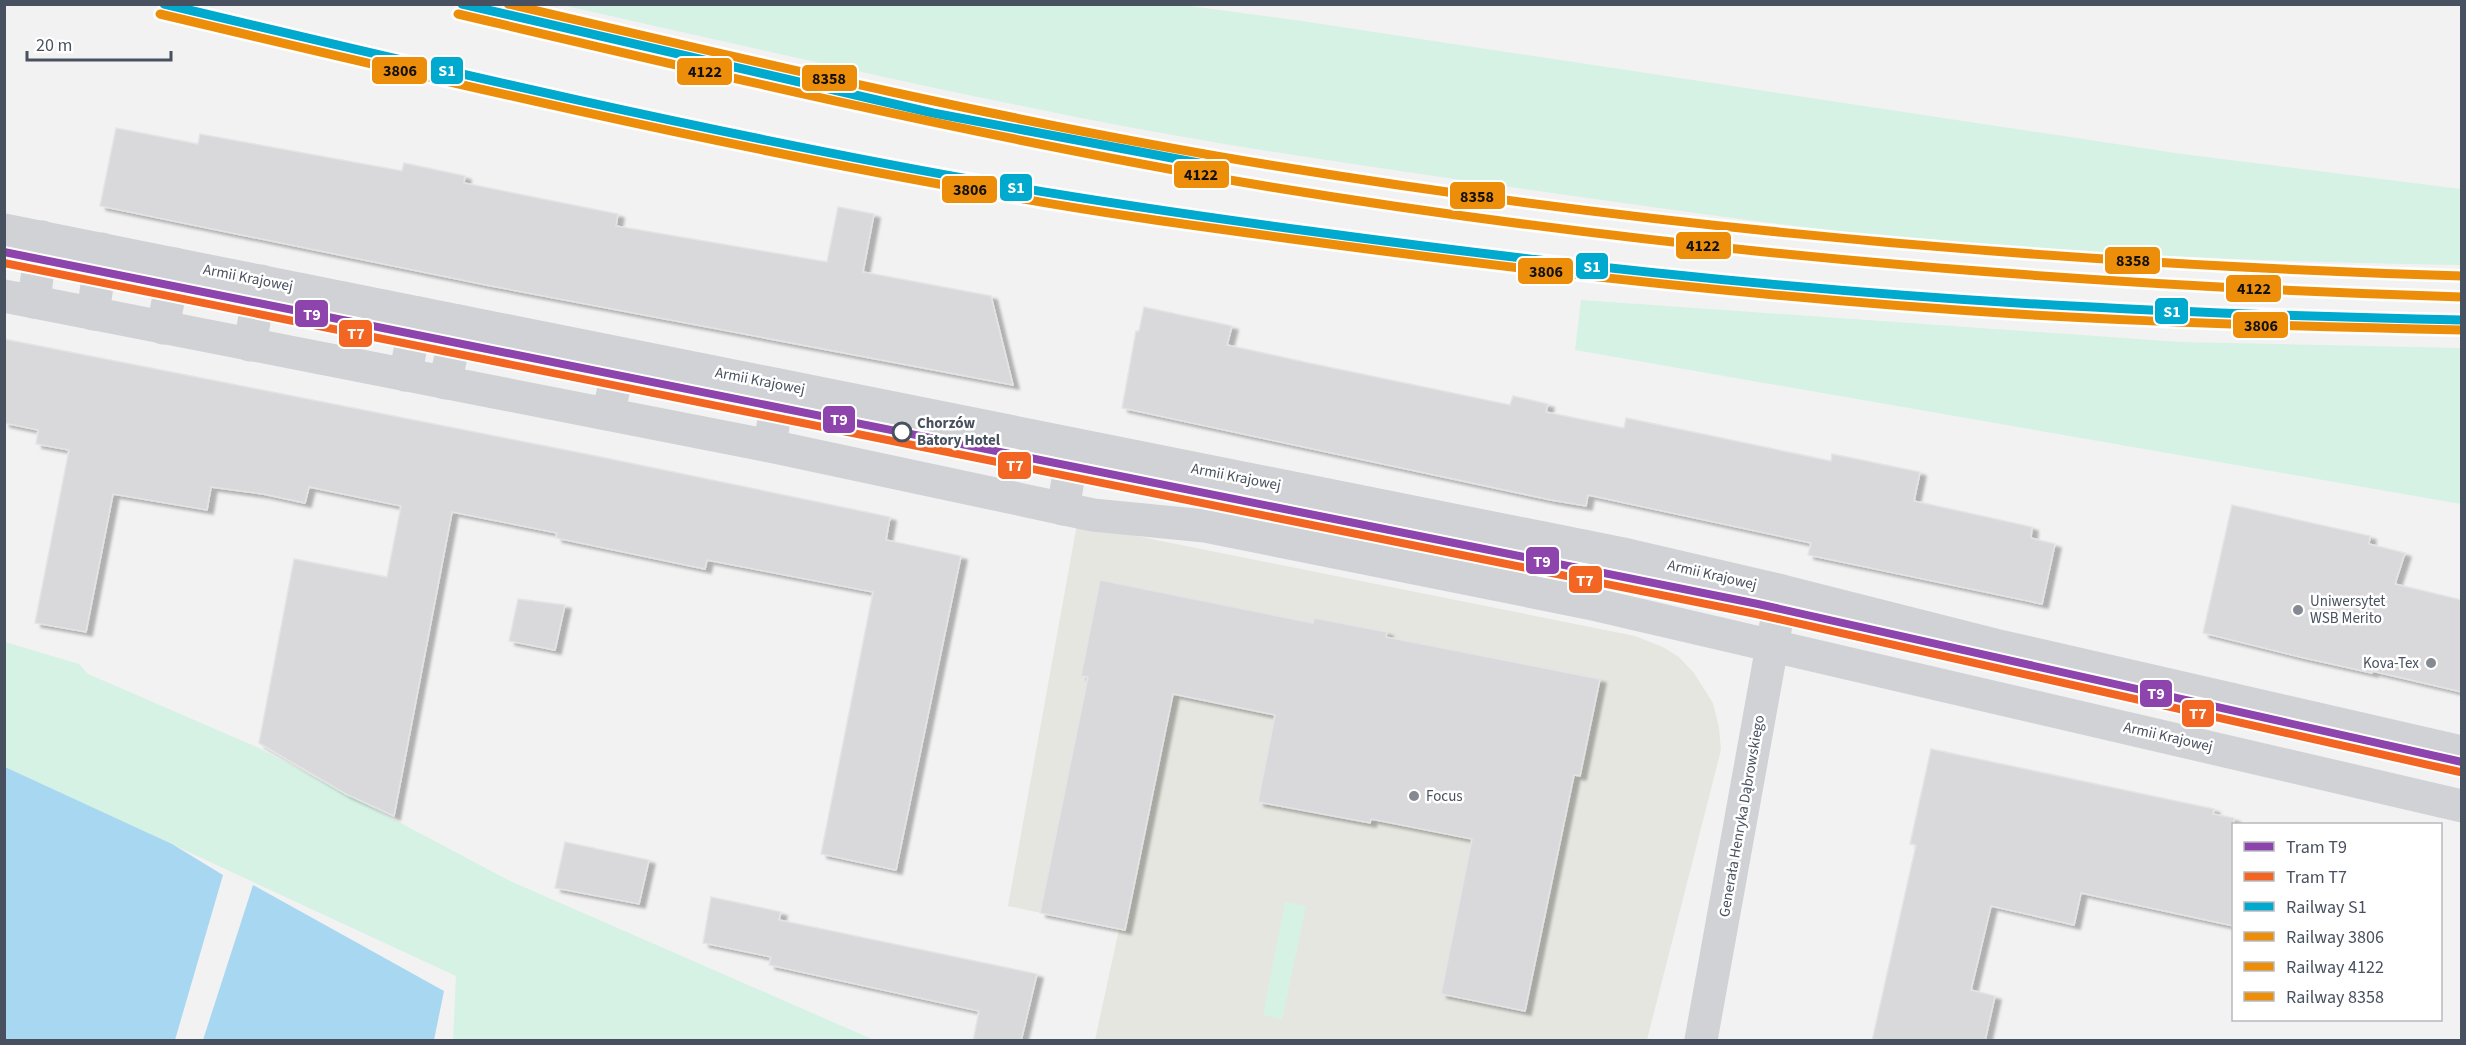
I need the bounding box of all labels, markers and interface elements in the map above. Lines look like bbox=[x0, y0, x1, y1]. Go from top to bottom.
scale bar bbox=[27, 24, 171, 62]
text: 20 m bbox=[36, 33, 72, 58]
line badge: 3806 bbox=[371, 56, 428, 85]
line badge: S1 bbox=[430, 56, 464, 85]
line badge: 4122 bbox=[676, 57, 733, 86]
text: 3806 bbox=[383, 60, 417, 82]
text: S1 bbox=[438, 60, 456, 82]
text: 4122 bbox=[688, 61, 722, 83]
line badge: 8358 bbox=[801, 64, 858, 92]
text: 8358 bbox=[812, 68, 846, 90]
line badge: 4122 bbox=[1173, 160, 1230, 189]
text: 4122 bbox=[1184, 164, 1218, 186]
line badge: S1 bbox=[999, 173, 1033, 202]
line badge: 3806 bbox=[941, 175, 998, 204]
text: S1 bbox=[1007, 177, 1025, 199]
text: 3806 bbox=[953, 179, 987, 201]
line badge: 8358 bbox=[1449, 181, 1506, 210]
text: 8358 bbox=[1460, 186, 1494, 208]
line badge: 4122 bbox=[1675, 231, 1732, 260]
text: 4122 bbox=[1686, 235, 1720, 257]
line badge: 8358 bbox=[2104, 246, 2161, 275]
text: 8358 bbox=[2116, 250, 2150, 272]
line badge: S1 bbox=[1575, 252, 1609, 280]
text: S1 bbox=[1583, 256, 1601, 278]
line badge: 3806 bbox=[1517, 257, 1574, 285]
street label: Armii Krajowej bbox=[201, 259, 295, 297]
text: 3806 bbox=[1529, 261, 1563, 283]
line badge: 4122 bbox=[2225, 274, 2282, 303]
text: 4122 bbox=[2237, 278, 2271, 300]
line badge: S1 bbox=[2154, 297, 2189, 325]
line badge: T9 bbox=[294, 299, 329, 328]
text: S1 bbox=[2163, 301, 2181, 323]
text: T9 bbox=[303, 304, 321, 326]
line badge: 3806 bbox=[2232, 311, 2289, 339]
text: 3806 bbox=[2244, 315, 2278, 337]
line badge: T7 bbox=[338, 319, 373, 348]
text: T7 bbox=[347, 323, 365, 345]
street label: Armii Krajowej bbox=[713, 362, 807, 400]
line badge: T9 bbox=[822, 405, 856, 434]
text: T9 bbox=[830, 409, 848, 431]
place label: Chorzów Batory Hotel bbox=[917, 413, 1001, 451]
marker: Chorzów Batory Hotel bbox=[892, 422, 912, 442]
line badge: T7 bbox=[997, 451, 1032, 480]
text: T7 bbox=[1006, 455, 1024, 477]
street label: Armii Krajowej bbox=[1189, 458, 1283, 496]
line badge: T9 bbox=[1525, 546, 1560, 575]
text: T9 bbox=[1533, 551, 1551, 573]
street label: Armii Krajowej bbox=[1665, 555, 1759, 595]
line badge: T7 bbox=[1568, 565, 1603, 594]
text: T7 bbox=[1576, 570, 1594, 592]
place label: Uniwersytet WSB Merito bbox=[2310, 591, 2385, 629]
marker: Uniwersytet WSB Merito bbox=[2291, 603, 2305, 617]
place label: Kova-Tex bbox=[2363, 653, 2419, 674]
marker: Kova-Tex bbox=[2424, 656, 2438, 670]
line badge: T9 bbox=[2139, 679, 2173, 708]
text: T9 bbox=[2147, 683, 2165, 705]
line badge: T7 bbox=[2181, 699, 2215, 728]
text: T7 bbox=[2189, 703, 2207, 725]
street label: Generała Henryka Dąbrowskiego bbox=[1714, 713, 1770, 919]
street label: Armii Krajowej bbox=[2121, 717, 2215, 757]
place label: Focus bbox=[1426, 786, 1463, 807]
marker: Focus bbox=[1407, 789, 1421, 803]
legend bbox=[2232, 823, 2442, 1021]
text: Tram T9 bbox=[2286, 835, 2347, 860]
text: Tram T7 bbox=[2286, 865, 2347, 890]
text: Railway S1 bbox=[2286, 895, 2367, 920]
text: Railway 3806 bbox=[2286, 925, 2384, 950]
text: Railway 4122 bbox=[2286, 955, 2384, 980]
text: Railway 8358 bbox=[2286, 985, 2384, 1010]

